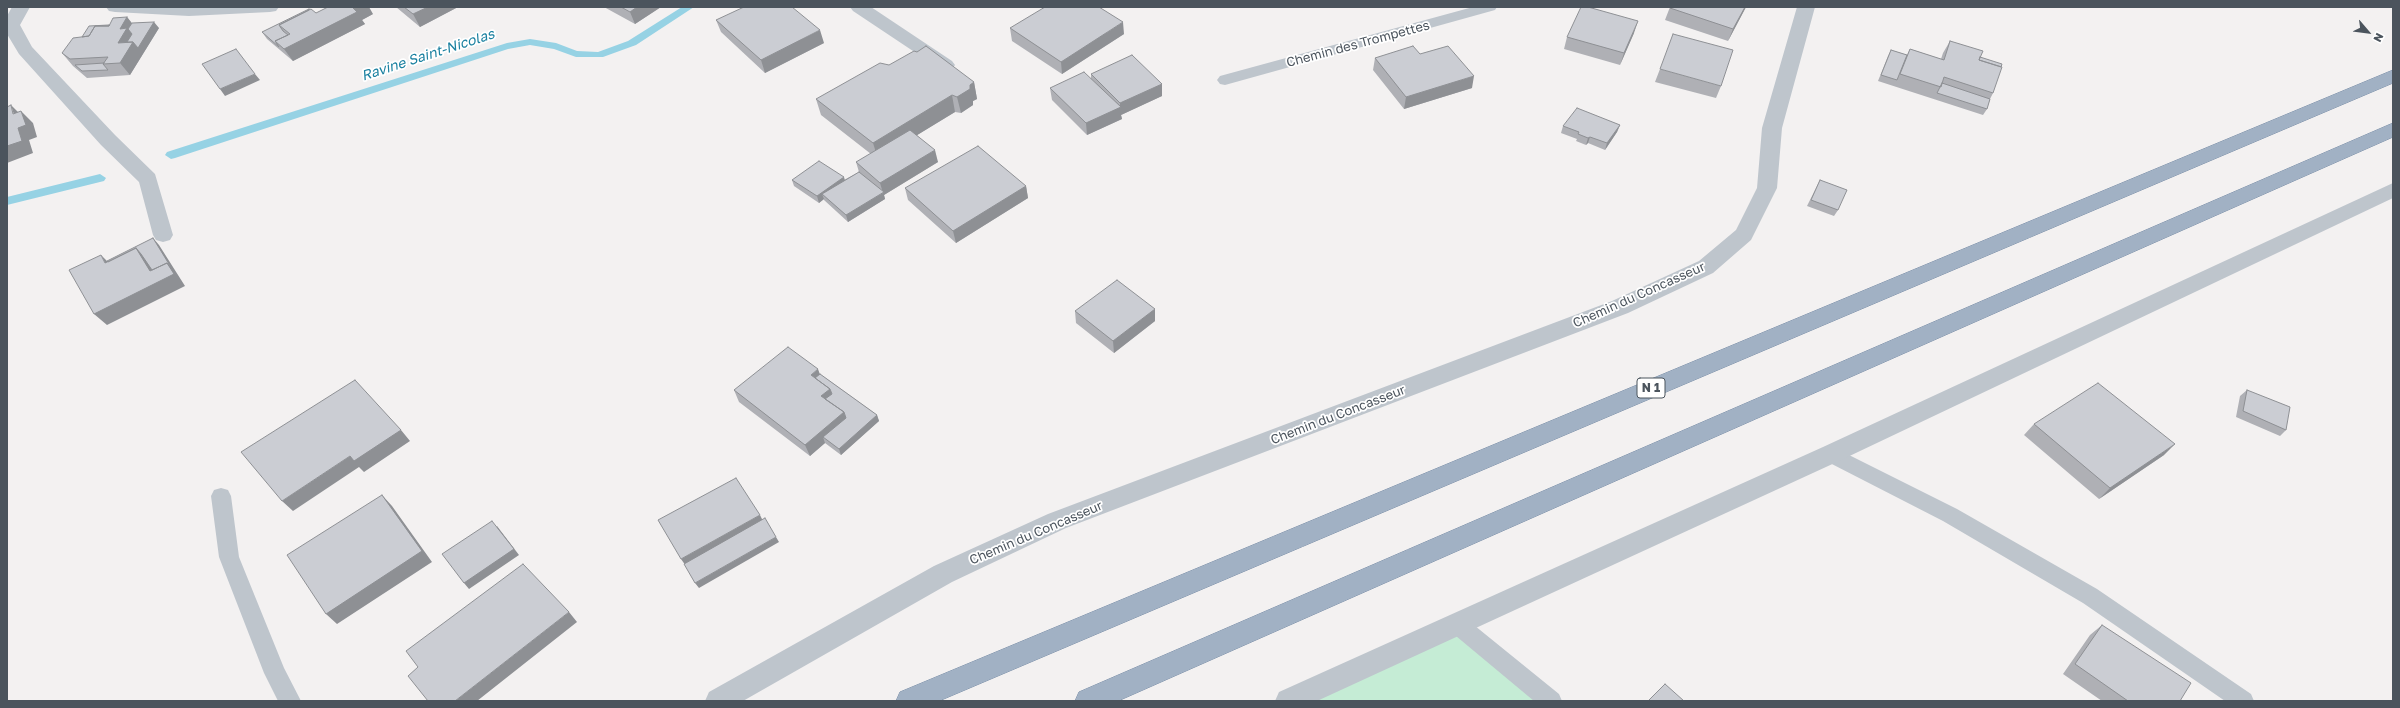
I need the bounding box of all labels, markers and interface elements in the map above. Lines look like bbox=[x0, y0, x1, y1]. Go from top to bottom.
north arrow bbox=[2348, 12, 2388, 52]
street label: Chemin des Trompettes bbox=[1285, 17, 1431, 71]
water label: Ravine Saint-Nicolas bbox=[359, 26, 497, 84]
text: N bbox=[2371, 31, 2387, 45]
street label: Chemin du Concasseur bbox=[1570, 259, 1708, 331]
road number: N 1 bbox=[1637, 378, 1665, 398]
street label: Chemin du Concasseur bbox=[1268, 382, 1408, 448]
street label: Chemin du Concasseur bbox=[967, 498, 1105, 568]

